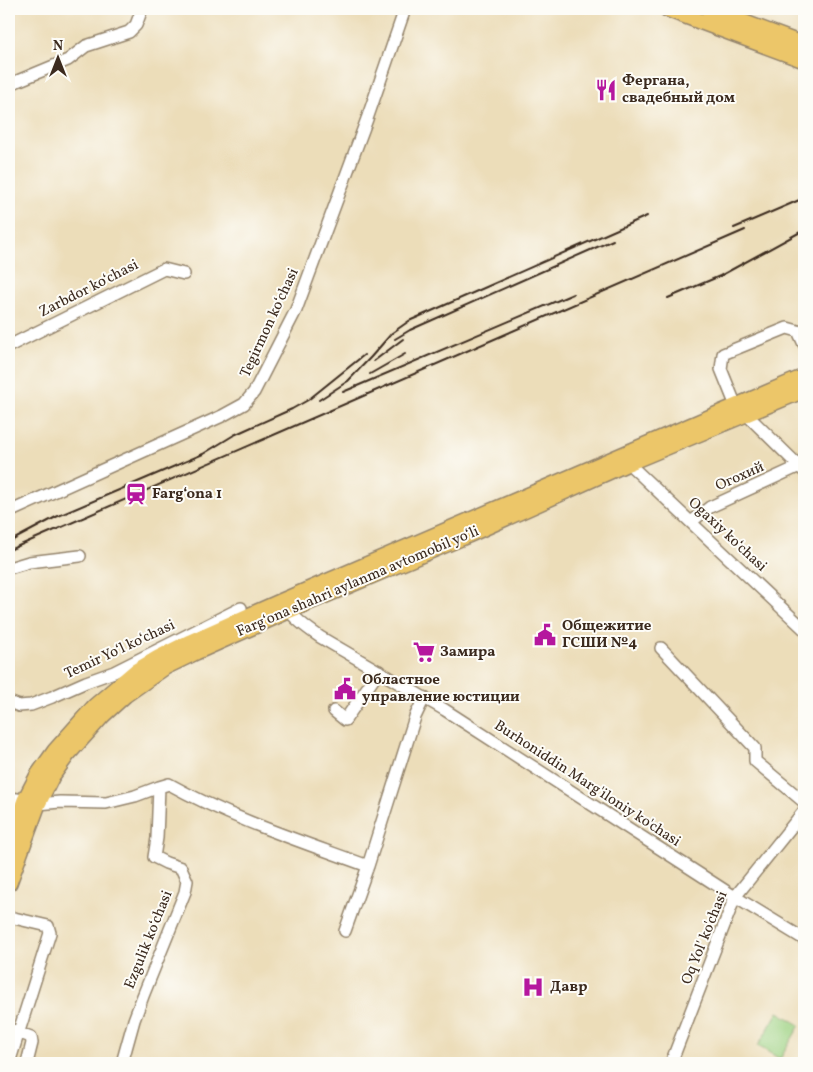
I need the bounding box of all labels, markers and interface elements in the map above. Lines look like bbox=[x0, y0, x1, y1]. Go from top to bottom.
north arrow bbox=[32, 32, 82, 82]
text: N bbox=[53, 37, 63, 56]
place label: Фергана, свадебный дом bbox=[622, 71, 735, 109]
restaurant icon: Фергана, свадебный дом bbox=[593, 77, 619, 103]
street label: Zarbdor koʻchasi bbox=[36, 255, 142, 323]
street label: Tegirmon koʻchasi bbox=[235, 265, 305, 381]
street label: Огохий bbox=[712, 457, 768, 497]
station icon: Farg‘ona 1 bbox=[123, 481, 149, 507]
place label: Farg‘ona 1 bbox=[152, 484, 222, 505]
street label: Ogaxiy koʻchasi bbox=[683, 493, 771, 577]
street label: Fargʻona shahri aylanma avtomobil yoʻli bbox=[233, 521, 483, 643]
street label: Temir Yoʻl koʻchasi bbox=[61, 615, 179, 685]
place label: Общежитие ГСШИ №4 bbox=[562, 616, 652, 654]
public building icon: Общежитие ГСШИ №4 bbox=[532, 622, 558, 648]
supermarket icon: Замира bbox=[411, 639, 437, 665]
place label: Замира bbox=[440, 642, 496, 663]
place label: Областное управление юстиции bbox=[362, 670, 520, 708]
public building icon: Областное управление юстиции bbox=[332, 676, 358, 702]
street label: Burhoniddin Marg'iloniy ko'chasi bbox=[490, 716, 684, 852]
street label: Ezgulik koʻchasi bbox=[120, 888, 178, 992]
street label: Oq Yol' ko'chasi bbox=[677, 888, 733, 988]
hospital icon: Давр bbox=[520, 974, 546, 1000]
place label: Давр bbox=[550, 977, 588, 998]

